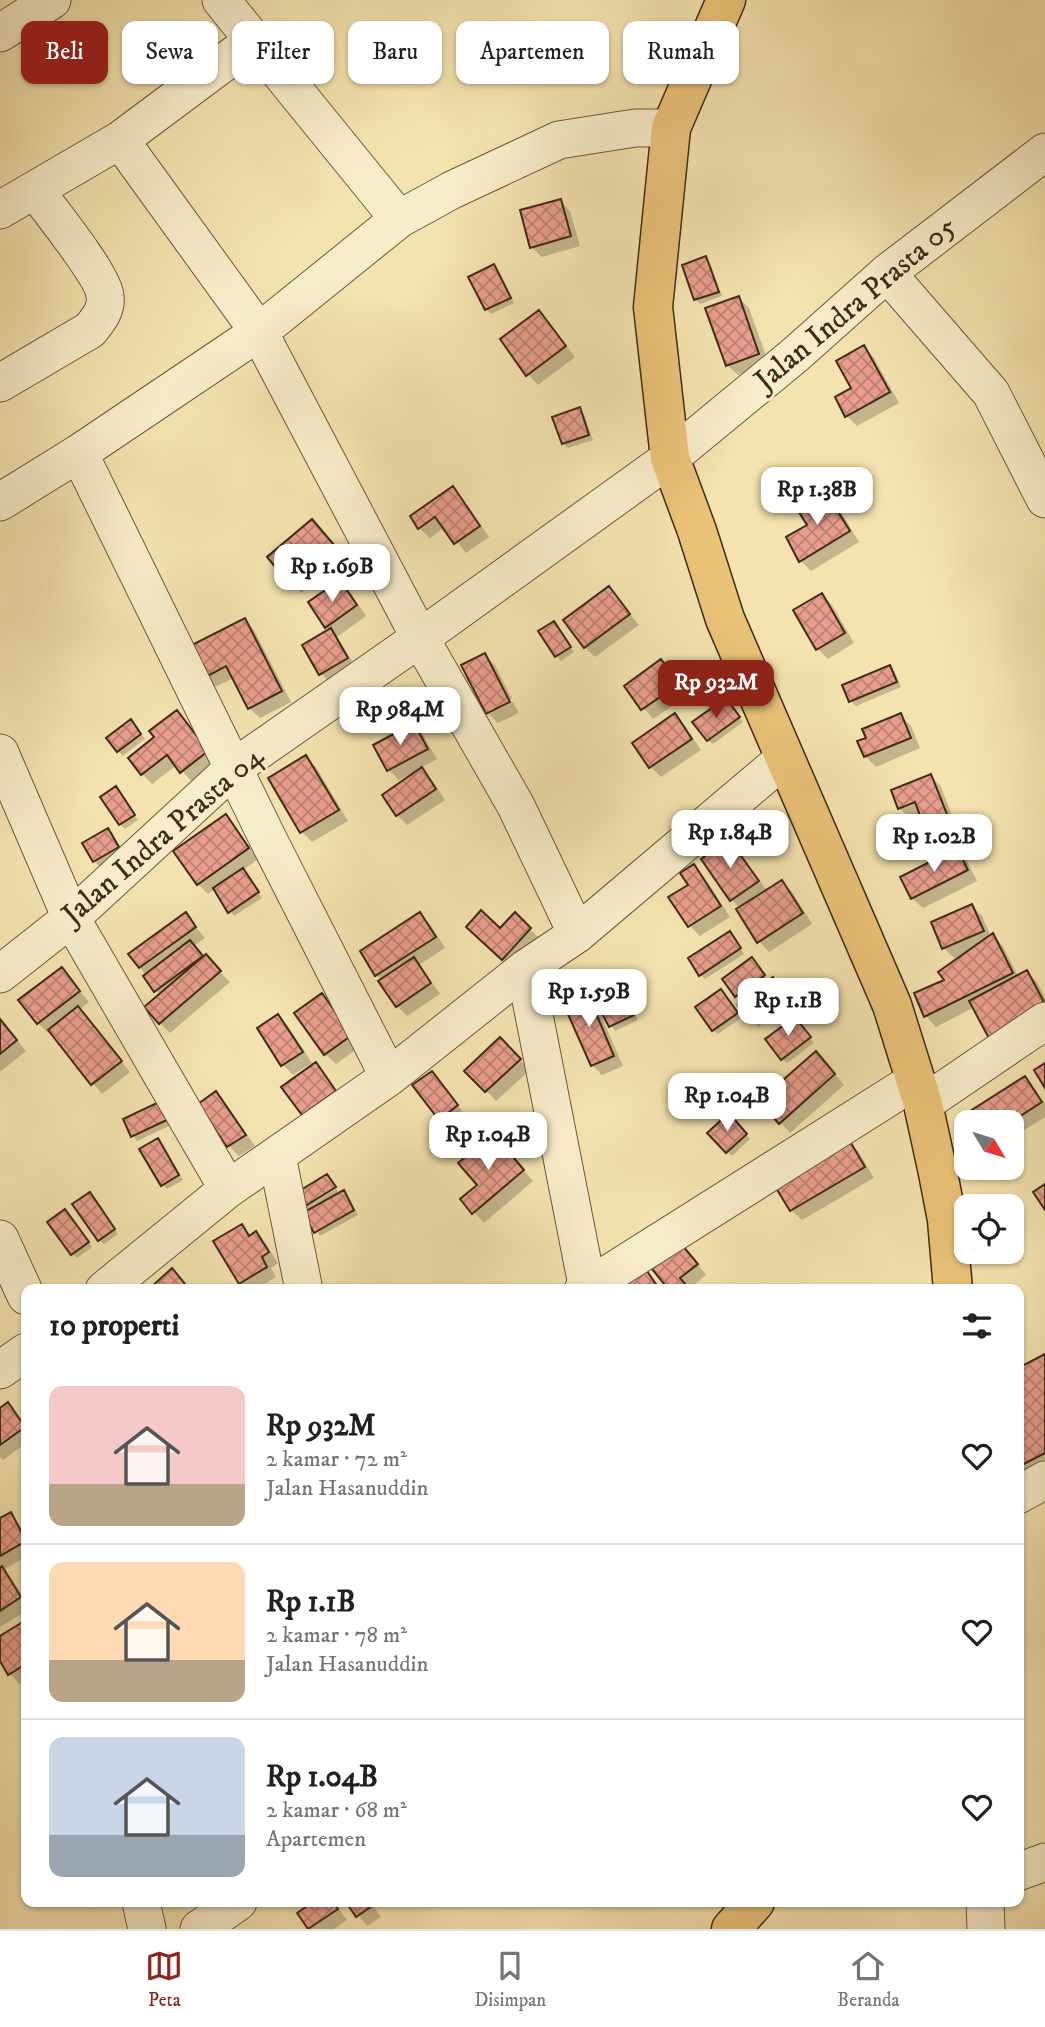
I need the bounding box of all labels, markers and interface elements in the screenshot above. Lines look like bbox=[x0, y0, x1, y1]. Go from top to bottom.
chip: Beli bbox=[21, 21, 108, 84]
chip: Sewa bbox=[122, 21, 218, 84]
chip: Filter bbox=[232, 21, 334, 84]
chip: Baru bbox=[348, 21, 442, 84]
chip: Apartemen bbox=[456, 21, 609, 84]
chip: Rumah bbox=[623, 21, 739, 84]
street label: Jalan Indra Prasta 05 bbox=[745, 209, 965, 401]
pin: Rp 1.38B bbox=[745, 468, 889, 527]
text: Rp 1.38B bbox=[777, 475, 857, 504]
pin: Rp 1.69B bbox=[260, 544, 404, 604]
text: Rp 1.69B bbox=[290, 552, 374, 581]
pin: Rp 932M bbox=[651, 660, 781, 720]
text: Rp 932M bbox=[674, 668, 758, 697]
pin: Rp 984M bbox=[335, 688, 465, 747]
text: Rp 984M bbox=[355, 695, 445, 724]
street label: Jalan Indra Prasta 04 bbox=[52, 738, 272, 935]
pin: Rp 1.84B bbox=[658, 810, 802, 870]
pin: Rp 1.02B bbox=[862, 814, 1006, 874]
text: Rp 1.84B bbox=[688, 818, 772, 847]
text: Rp 1.02B bbox=[892, 822, 976, 851]
pin: Rp 1.59B bbox=[517, 970, 661, 1029]
text: Rp 1.59B bbox=[548, 977, 630, 1006]
pin: Rp 1.1B bbox=[723, 978, 853, 1038]
text: Rp 1.1B bbox=[754, 986, 822, 1015]
pin: Rp 1.04B bbox=[655, 1074, 799, 1133]
text: Rp 1.04B bbox=[684, 1081, 770, 1110]
north arrow bbox=[954, 1110, 1024, 1180]
map controls bbox=[954, 1110, 1024, 1264]
pin: Rp 1.04B bbox=[416, 1112, 560, 1172]
text: Rp 1.04B bbox=[445, 1120, 531, 1149]
button: locate bbox=[954, 1194, 1024, 1264]
icon: filters bbox=[958, 1307, 996, 1345]
text: 10 properti bbox=[49, 1308, 179, 1345]
text: Rp 932M bbox=[266, 1408, 376, 1445]
icon: home bbox=[105, 1414, 189, 1498]
icon: heart bbox=[958, 1437, 996, 1475]
text: 2 kamar · 72 m² bbox=[266, 1445, 407, 1474]
text: Jalan Hasanuddin bbox=[266, 1474, 429, 1503]
text: Rp 1.1B bbox=[266, 1584, 356, 1621]
icon: home bbox=[105, 1590, 189, 1674]
icon: heart bbox=[958, 1613, 996, 1651]
text: 2 kamar · 78 m² bbox=[266, 1621, 407, 1650]
text: Jalan Hasanuddin bbox=[266, 1650, 429, 1679]
text: Rp 1.04B bbox=[266, 1759, 378, 1796]
icon: home bbox=[105, 1765, 189, 1849]
icon: heart bbox=[958, 1788, 996, 1826]
text: 2 kamar · 68 m² bbox=[266, 1796, 407, 1825]
text: Apartemen bbox=[266, 1825, 366, 1854]
tab: Peta bbox=[145, 1947, 183, 2012]
tab: Disimpan bbox=[474, 1947, 546, 2012]
tab: Beranda bbox=[837, 1947, 900, 2012]

